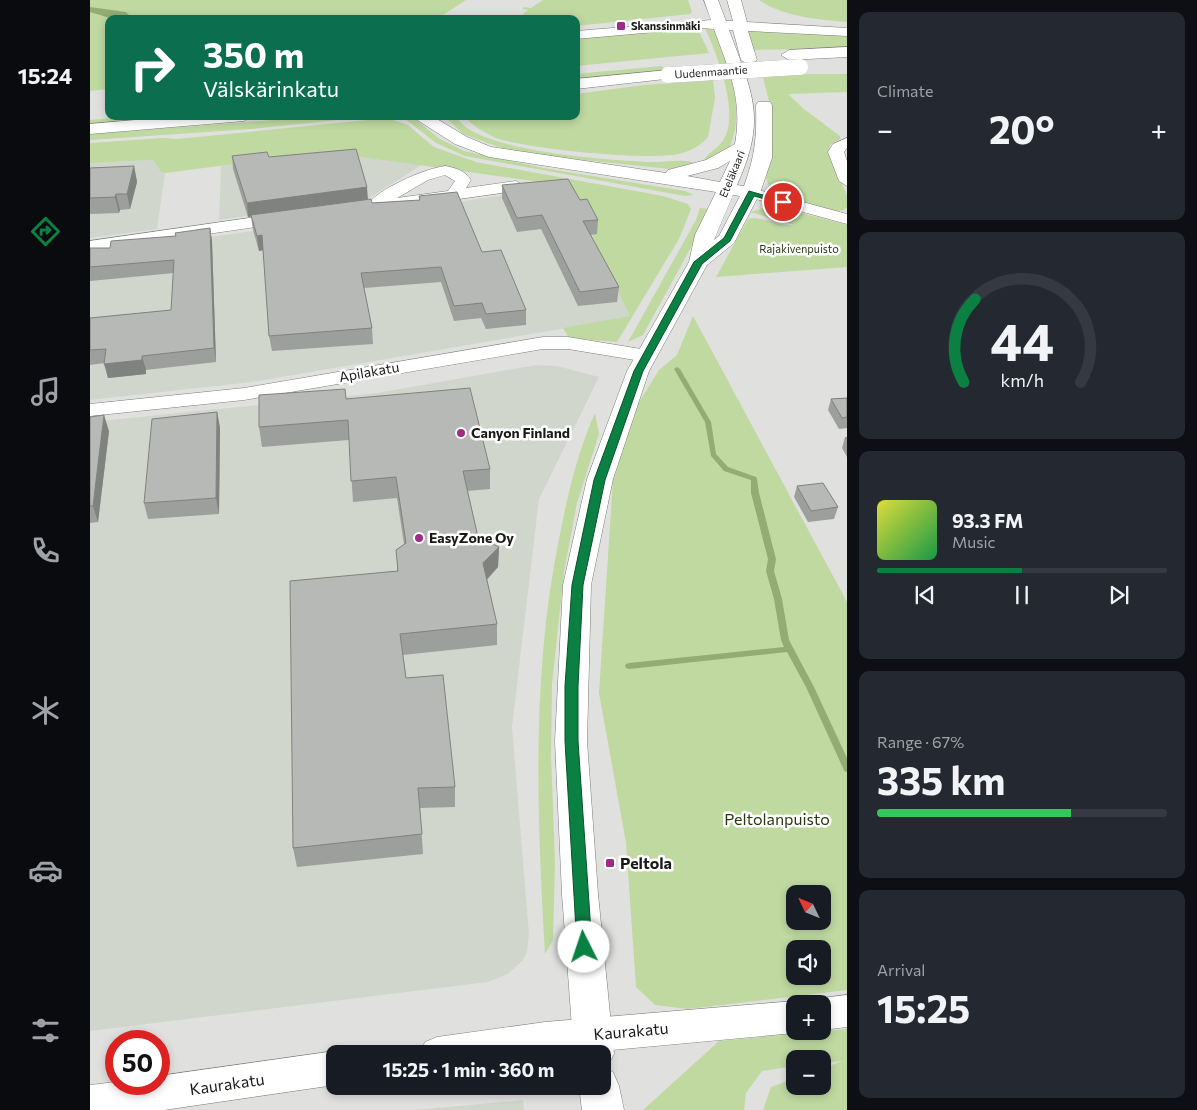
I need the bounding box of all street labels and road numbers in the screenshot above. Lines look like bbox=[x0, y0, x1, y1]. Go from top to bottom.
street label: Uudenmaantie bbox=[674, 62, 748, 81]
street label: Eteläkaari bbox=[716, 148, 747, 199]
street label: Apilakatu bbox=[337, 358, 400, 385]
street label: Kaurakatu bbox=[593, 1018, 669, 1043]
street label: Kaurakatu bbox=[188, 1069, 265, 1098]

